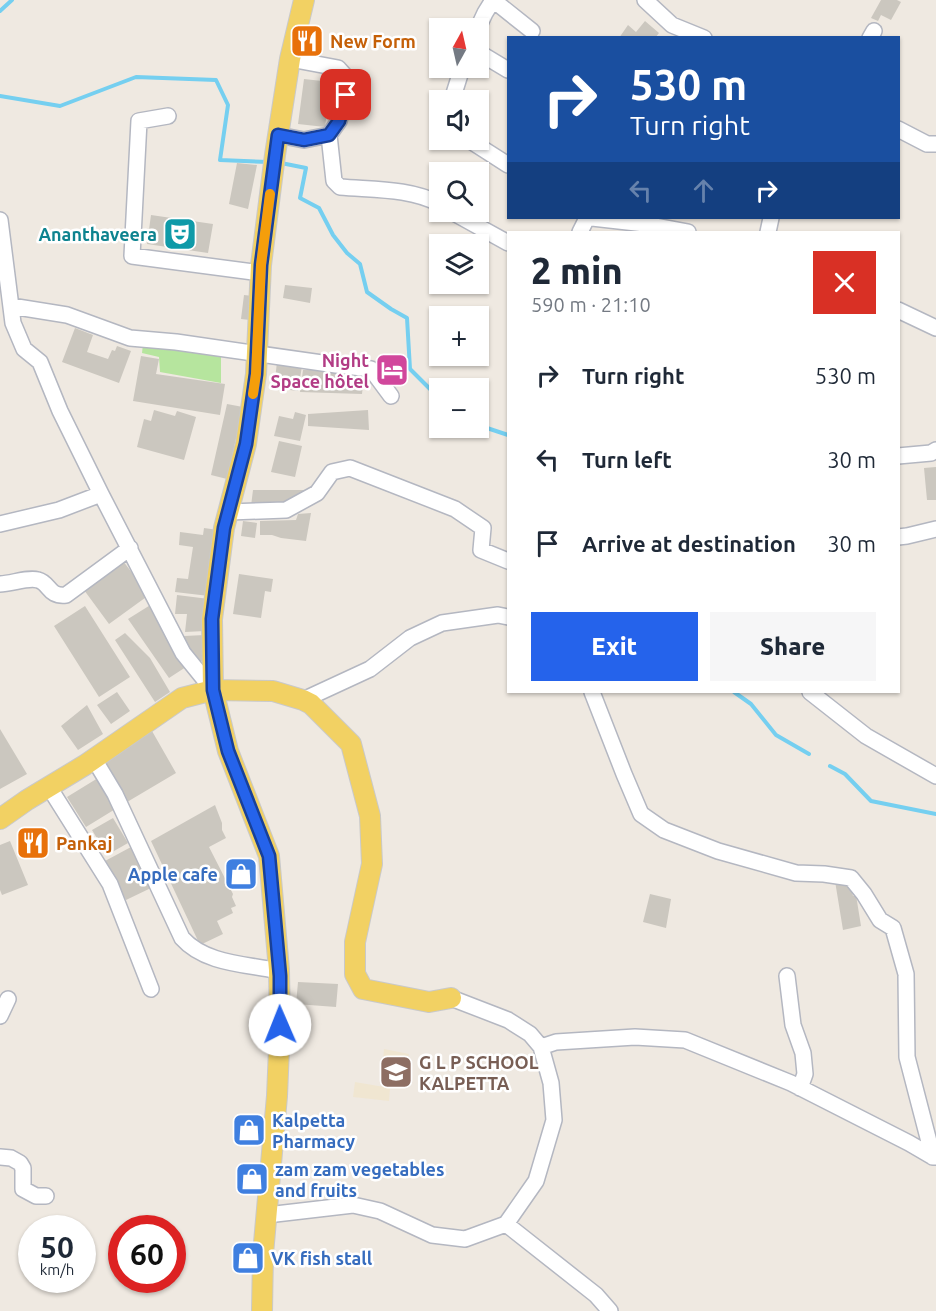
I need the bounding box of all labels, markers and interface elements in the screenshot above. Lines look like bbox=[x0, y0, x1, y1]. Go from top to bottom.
north arrow bbox=[429, 18, 489, 78]
map controls bbox=[429, 18, 489, 438]
restaurant icon: New Form bbox=[289, 23, 325, 59]
place label: New Form bbox=[330, 31, 416, 51]
icon: right bbox=[531, 60, 609, 138]
text: 530 m bbox=[630, 61, 747, 108]
pin bbox=[320, 69, 371, 120]
icon: arrive bbox=[329, 78, 362, 111]
button: sound bbox=[429, 90, 489, 150]
text: Turn right bbox=[630, 110, 750, 140]
button: search bbox=[429, 162, 489, 222]
icon: left bbox=[624, 174, 657, 207]
icon: ahead bbox=[687, 174, 720, 207]
icon: right bbox=[750, 174, 783, 207]
theatre icon: Ananthaveera bbox=[162, 216, 198, 252]
place label: Ananthaveera bbox=[38, 224, 157, 244]
button: layers bbox=[429, 234, 489, 294]
text: 2 min bbox=[531, 250, 623, 291]
button: close bbox=[813, 251, 876, 314]
text: 590 m · 21:10 bbox=[531, 293, 651, 316]
button: + bbox=[429, 306, 489, 366]
place label: Night Space hôtel bbox=[270, 350, 370, 391]
hotel icon: Night Space hôtel bbox=[374, 352, 410, 388]
icon: right bbox=[531, 359, 564, 392]
text: Turn right bbox=[582, 363, 684, 388]
text: 530 m bbox=[815, 363, 876, 388]
button: − bbox=[429, 378, 489, 438]
icon: left bbox=[531, 443, 564, 476]
text: Turn left bbox=[582, 447, 672, 472]
text: 30 m bbox=[827, 447, 876, 472]
icon: arrive bbox=[531, 527, 564, 560]
text: Arrive at destination bbox=[582, 531, 796, 556]
text: 30 m bbox=[827, 531, 876, 556]
button: Exit bbox=[531, 612, 698, 681]
button: Share bbox=[710, 612, 876, 681]
restaurant icon: Pankaj bbox=[15, 825, 51, 861]
place label: Pankaj bbox=[56, 833, 112, 853]
shop icon: Apple cafe bbox=[223, 856, 259, 892]
place label: Apple cafe bbox=[128, 864, 218, 884]
position arrow bbox=[248, 993, 312, 1057]
place label: G L P SCHOOL KALPETTA bbox=[419, 1052, 539, 1093]
school or university icon: G L P SCHOOL KALPETTA bbox=[378, 1054, 414, 1090]
place label: Kalpetta Pharmacy bbox=[272, 1110, 355, 1151]
shop icon: Kalpetta Pharmacy bbox=[231, 1112, 267, 1148]
place label: zam zam vegetables and fruits bbox=[275, 1159, 444, 1200]
shop icon: zam zam vegetables and fruits bbox=[234, 1161, 270, 1197]
speed limit sign: 60 bbox=[108, 1215, 186, 1293]
text: 50 bbox=[40, 1230, 74, 1264]
shop icon: VK fish stall bbox=[230, 1240, 266, 1276]
place label: VK fish stall bbox=[271, 1248, 373, 1268]
text: km/h bbox=[40, 1261, 74, 1278]

